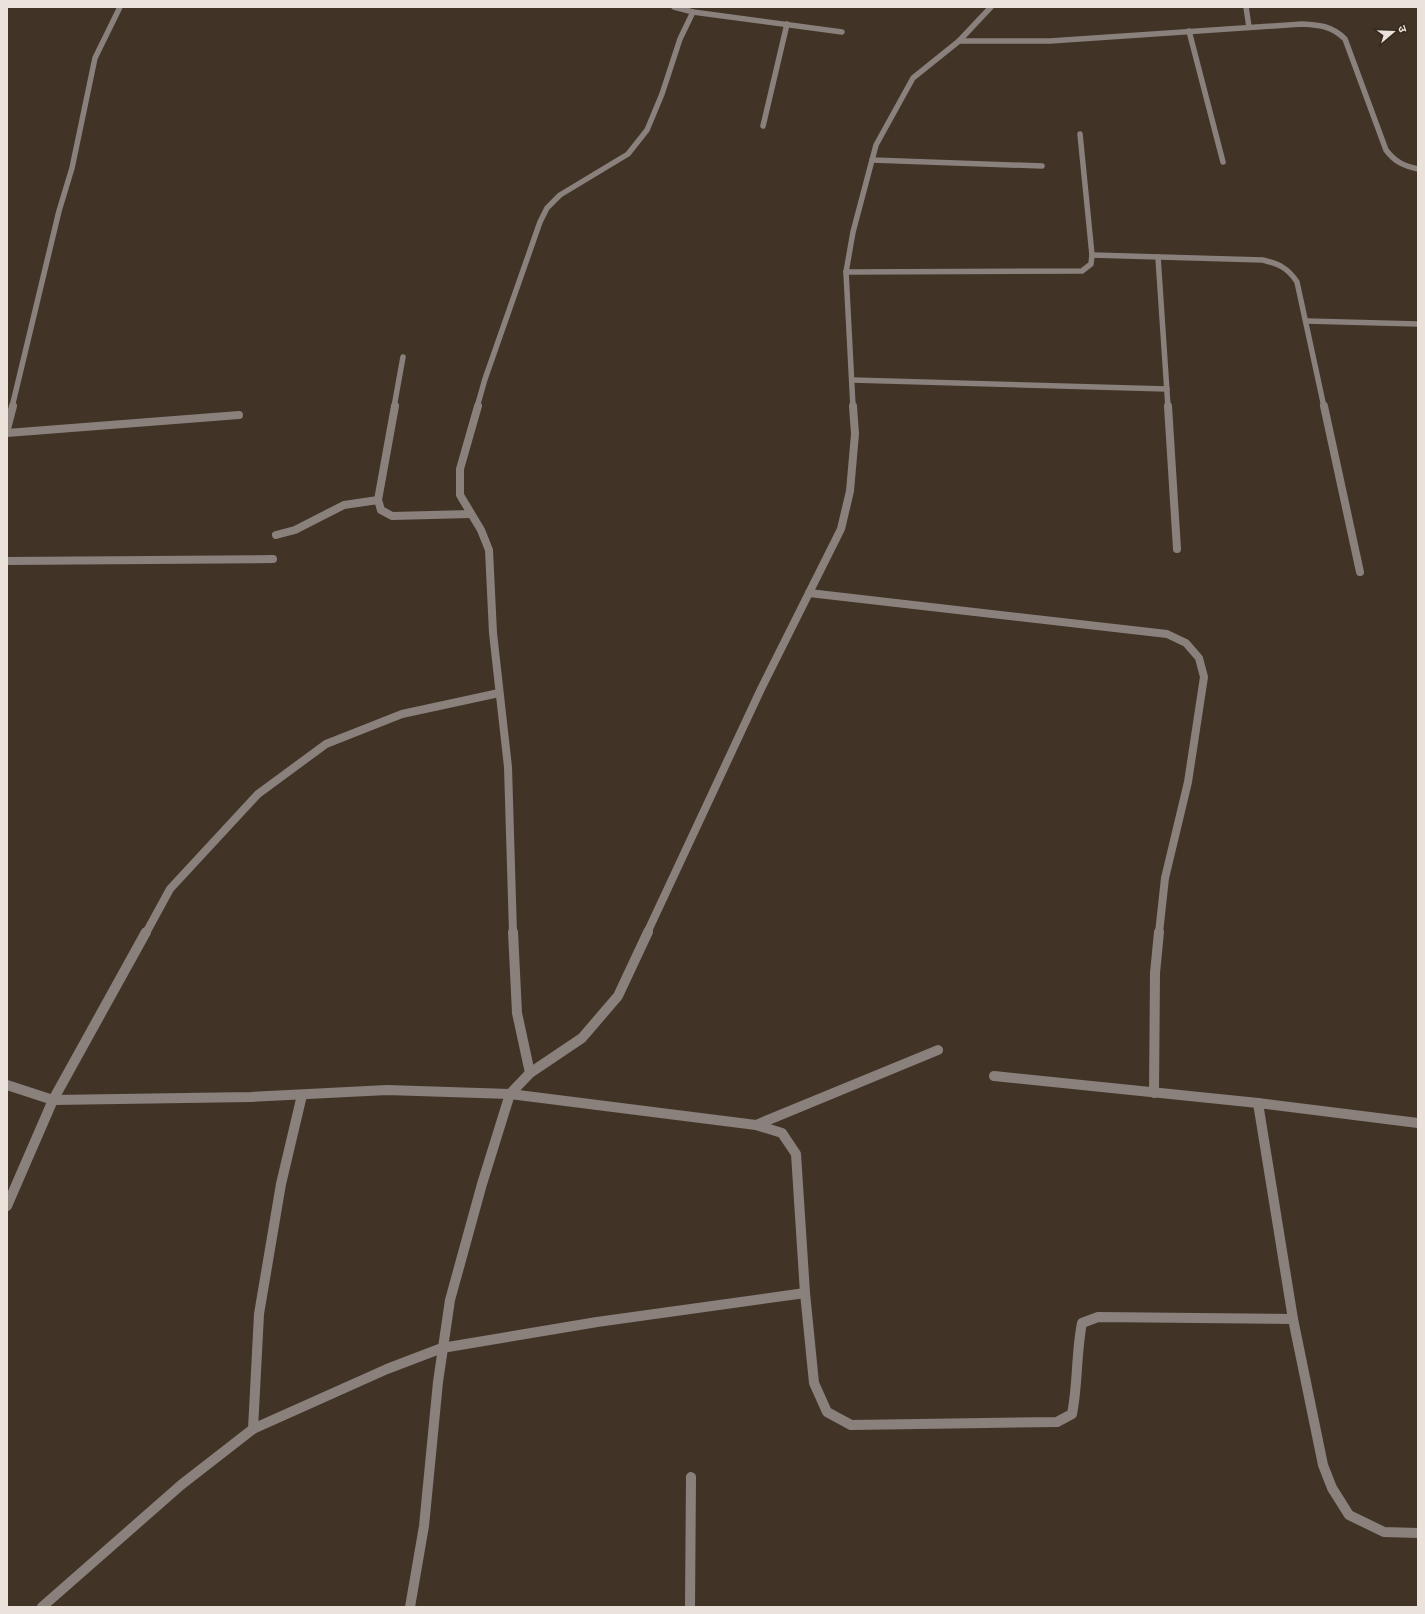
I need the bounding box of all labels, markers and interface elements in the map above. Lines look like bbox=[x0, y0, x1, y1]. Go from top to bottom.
north arrow bbox=[1373, 12, 1413, 52]
text: उ bbox=[1396, 24, 1408, 34]

